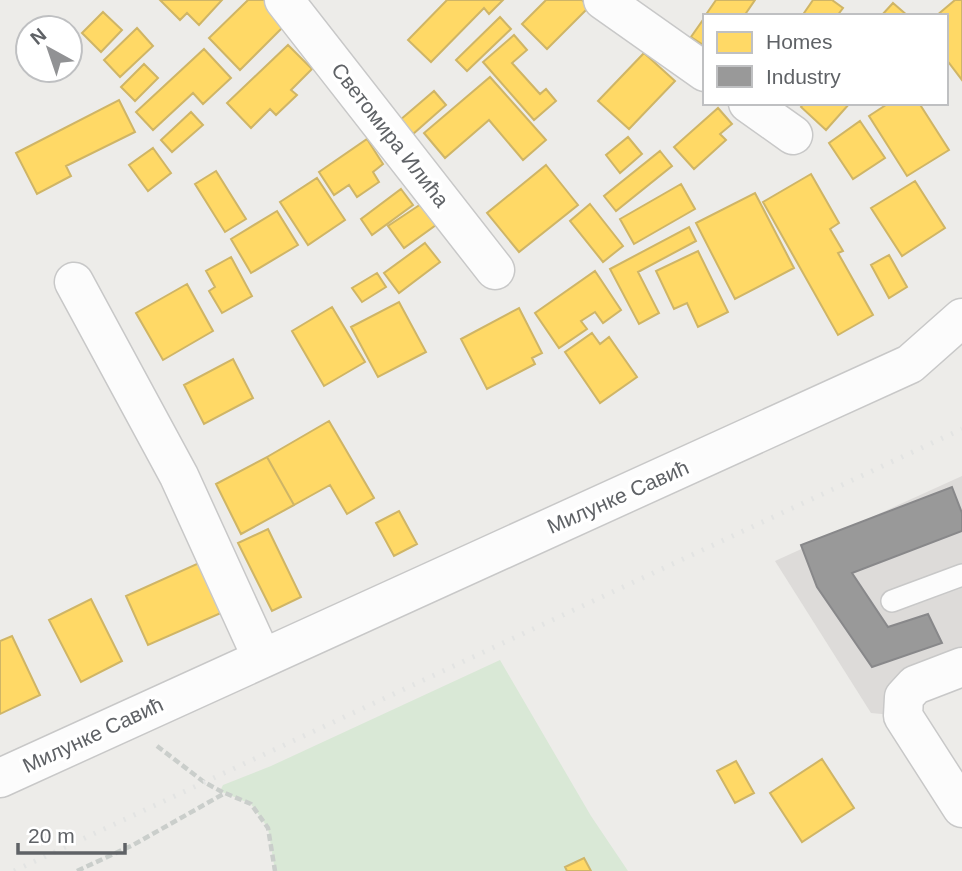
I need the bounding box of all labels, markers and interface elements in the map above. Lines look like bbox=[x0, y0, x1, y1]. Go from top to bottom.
north arrow bbox=[14, 14, 84, 84]
legend bbox=[703, 14, 948, 105]
text: N bbox=[26, 24, 50, 49]
text: Homes bbox=[766, 30, 833, 53]
street label: Светомира Илића bbox=[327, 58, 454, 211]
text: Industry bbox=[766, 65, 841, 88]
street label: Милунке Савић bbox=[544, 455, 692, 538]
street label: Милунке Савић bbox=[19, 692, 167, 777]
scale bar bbox=[18, 812, 124, 856]
text: 20 m bbox=[28, 824, 75, 847]

